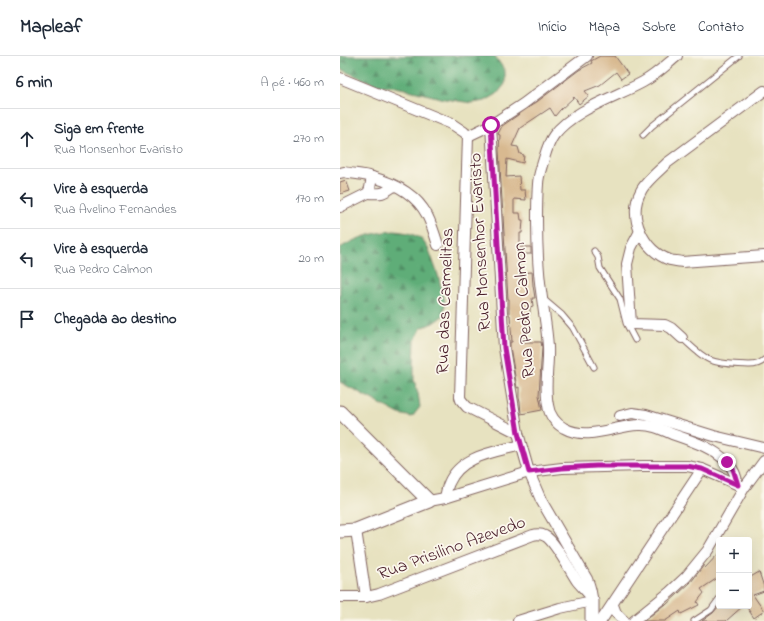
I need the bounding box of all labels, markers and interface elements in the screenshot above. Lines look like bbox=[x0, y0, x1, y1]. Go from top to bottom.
text: Mapleaf bbox=[20, 14, 82, 41]
text: Início bbox=[538, 17, 567, 38]
text: Mapa bbox=[589, 17, 620, 38]
text: Sobre bbox=[642, 17, 676, 38]
text: Contato bbox=[698, 17, 744, 38]
text: 6 min bbox=[16, 70, 52, 95]
text: A pé · 460 m bbox=[261, 73, 324, 92]
route start bbox=[482, 116, 500, 134]
text: Siga em frente bbox=[54, 118, 144, 140]
icon: ahead bbox=[16, 128, 38, 150]
text: 270 m bbox=[293, 129, 324, 148]
text: Rua Monsenhor Evaristo bbox=[54, 140, 183, 159]
street label: Rua Monsenhor Evaristo bbox=[463, 152, 499, 332]
text: Vire à esquerda bbox=[54, 178, 148, 200]
icon: left bbox=[16, 188, 38, 210]
text: 170 m bbox=[296, 189, 324, 208]
text: Rua Avelino Fernandes bbox=[54, 200, 177, 219]
street label: Rua das Carmelitas bbox=[430, 227, 462, 375]
text: Vire à esquerda bbox=[54, 238, 148, 260]
street label: Rua Pedro Calmon bbox=[507, 241, 543, 379]
icon: left bbox=[16, 248, 38, 270]
text: 20 m bbox=[299, 249, 324, 268]
text: Rua Pedro Calmon bbox=[54, 260, 152, 279]
icon: arrive bbox=[16, 308, 38, 330]
text: Chegada ao destino bbox=[54, 308, 177, 330]
route end bbox=[718, 453, 736, 471]
street label: Rua Prisilino Azevedo bbox=[374, 510, 530, 588]
map controls bbox=[716, 537, 752, 609]
button: + bbox=[716, 537, 752, 573]
button: − bbox=[716, 573, 752, 609]

